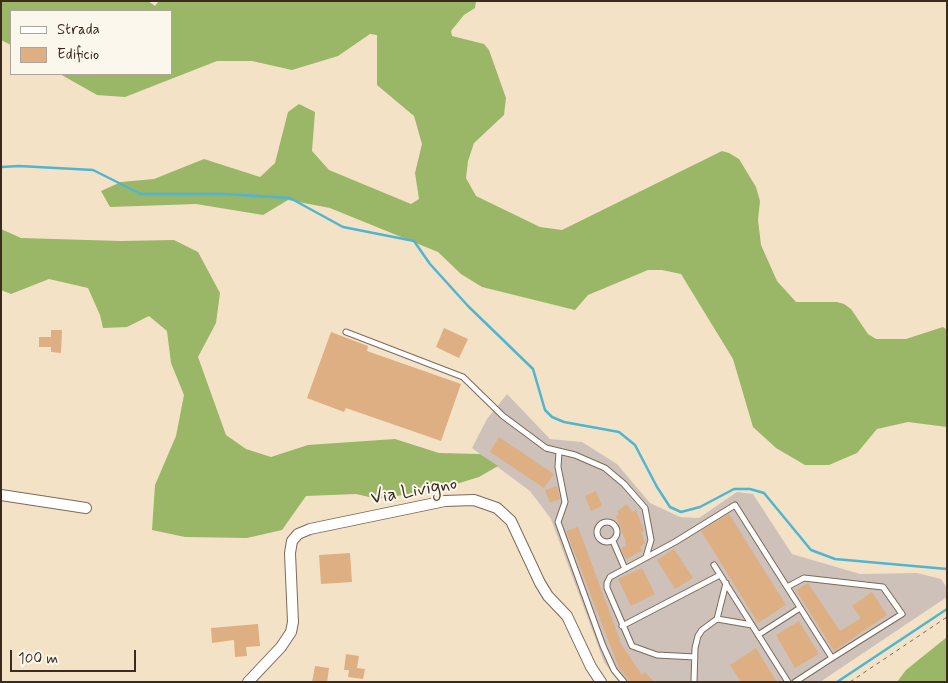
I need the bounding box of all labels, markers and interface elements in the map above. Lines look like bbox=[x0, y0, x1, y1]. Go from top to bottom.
legend bbox=[10, 10, 172, 75]
text: Strada bbox=[57, 20, 100, 40]
text: Edificio bbox=[57, 45, 99, 65]
street label: Via Livigno bbox=[369, 473, 459, 511]
scale bar bbox=[12, 640, 139, 672]
text: 100 m bbox=[18, 649, 58, 669]

